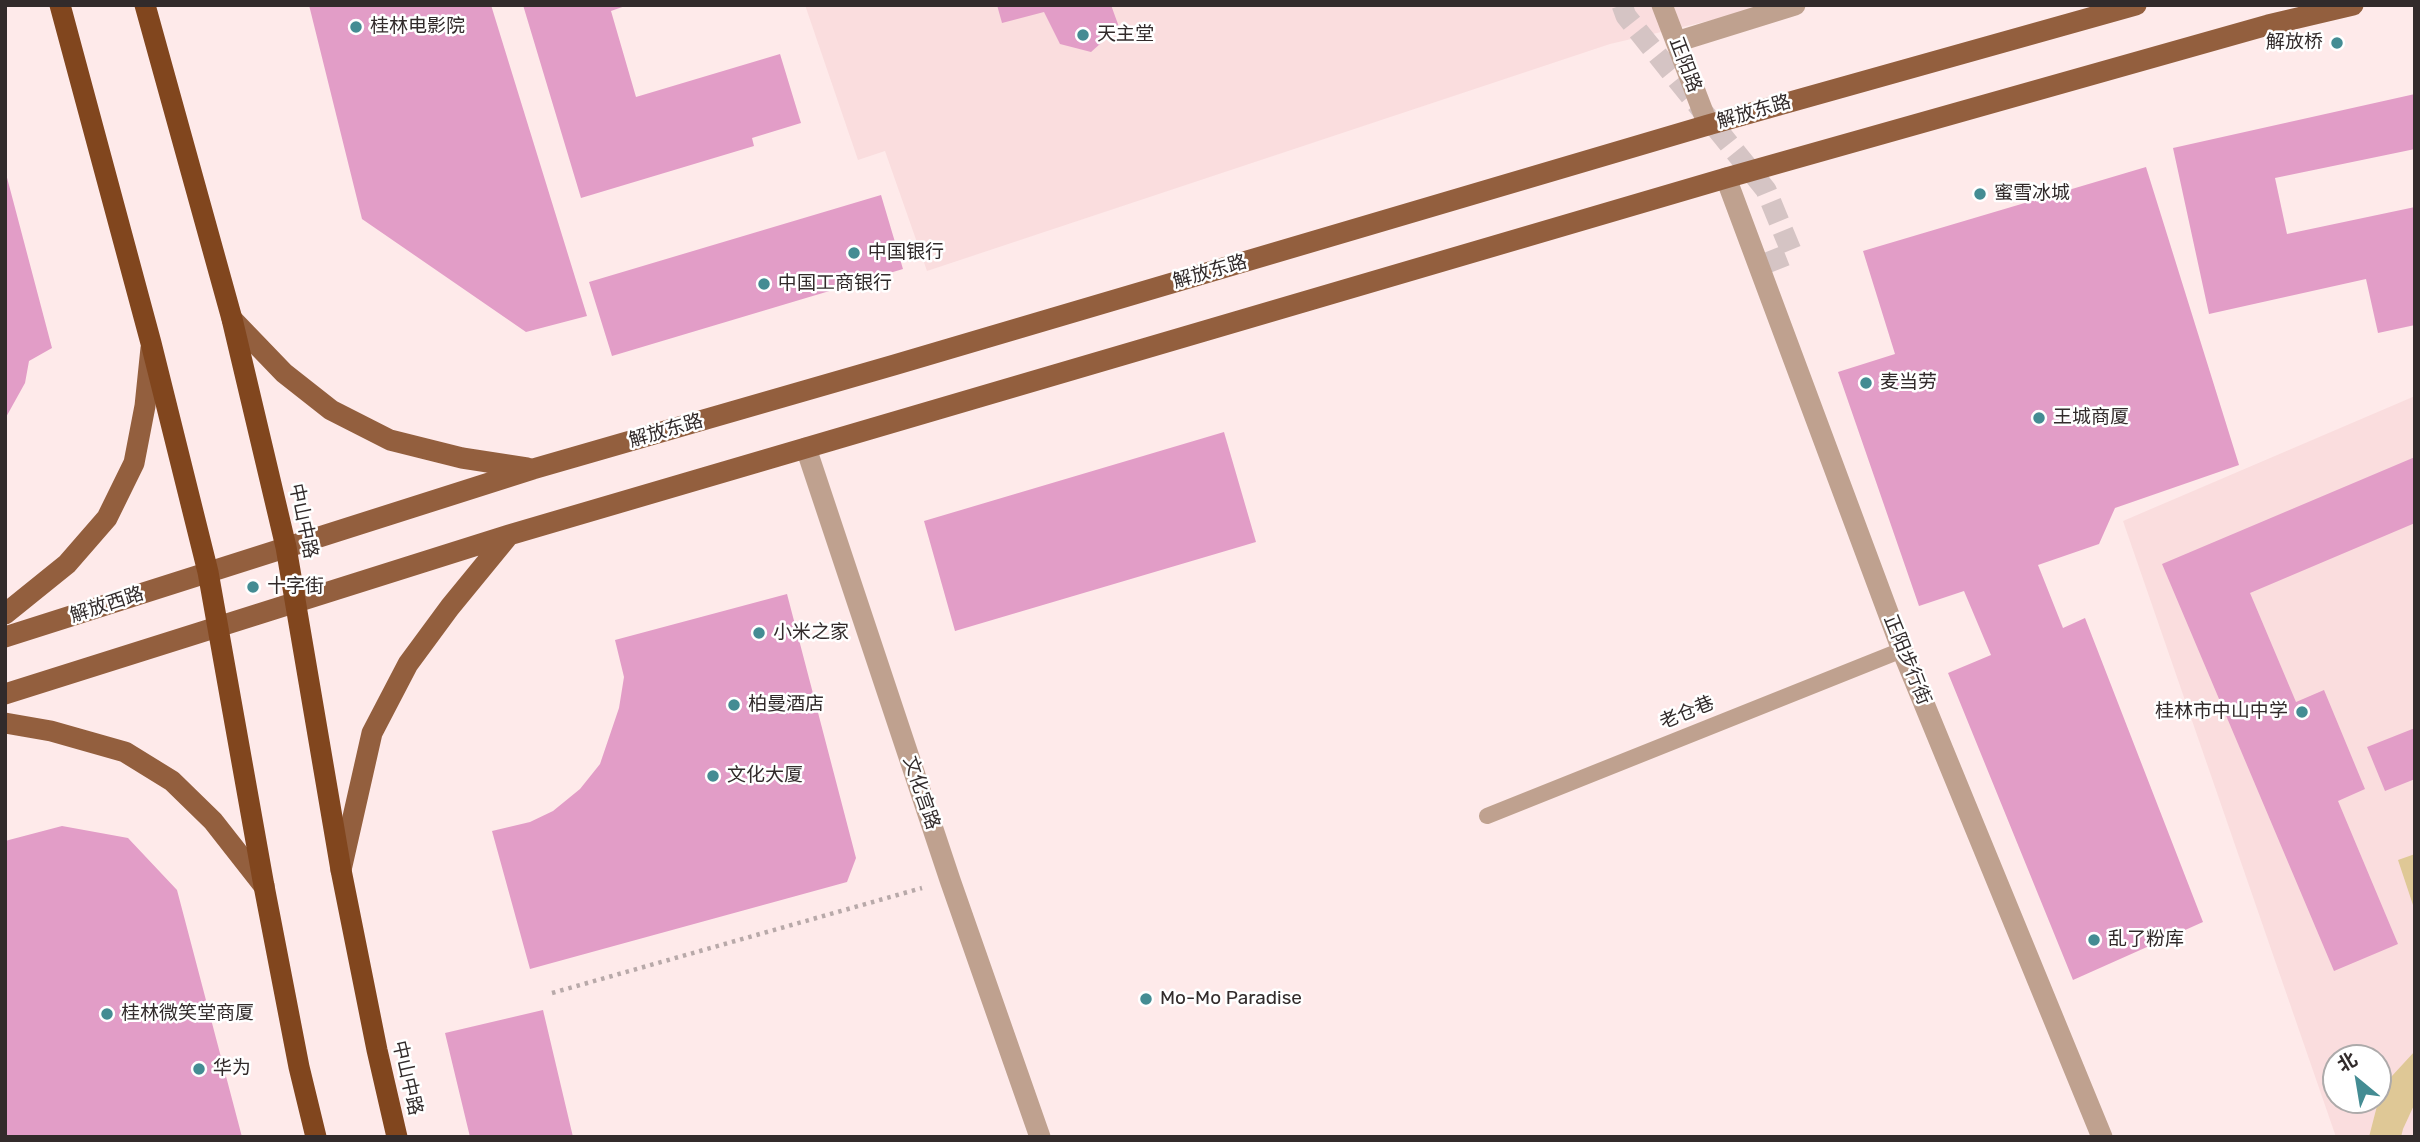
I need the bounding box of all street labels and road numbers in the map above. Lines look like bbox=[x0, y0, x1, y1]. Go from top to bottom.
street label: 正阳路 bbox=[1664, 34, 1706, 96]
street label: 解放东路 bbox=[1714, 91, 1794, 133]
street label: 解放东路 bbox=[1170, 251, 1250, 293]
street label: 解放东路 bbox=[626, 410, 706, 452]
street label: 中山中路 bbox=[284, 481, 322, 561]
street label: 解放西路 bbox=[67, 582, 147, 628]
street label: 正阳步行街 bbox=[1879, 612, 1935, 708]
street label: 老仓巷 bbox=[1656, 692, 1718, 734]
street label: 文化宫路 bbox=[898, 753, 944, 833]
street label: 中山中路 bbox=[387, 1038, 427, 1118]

